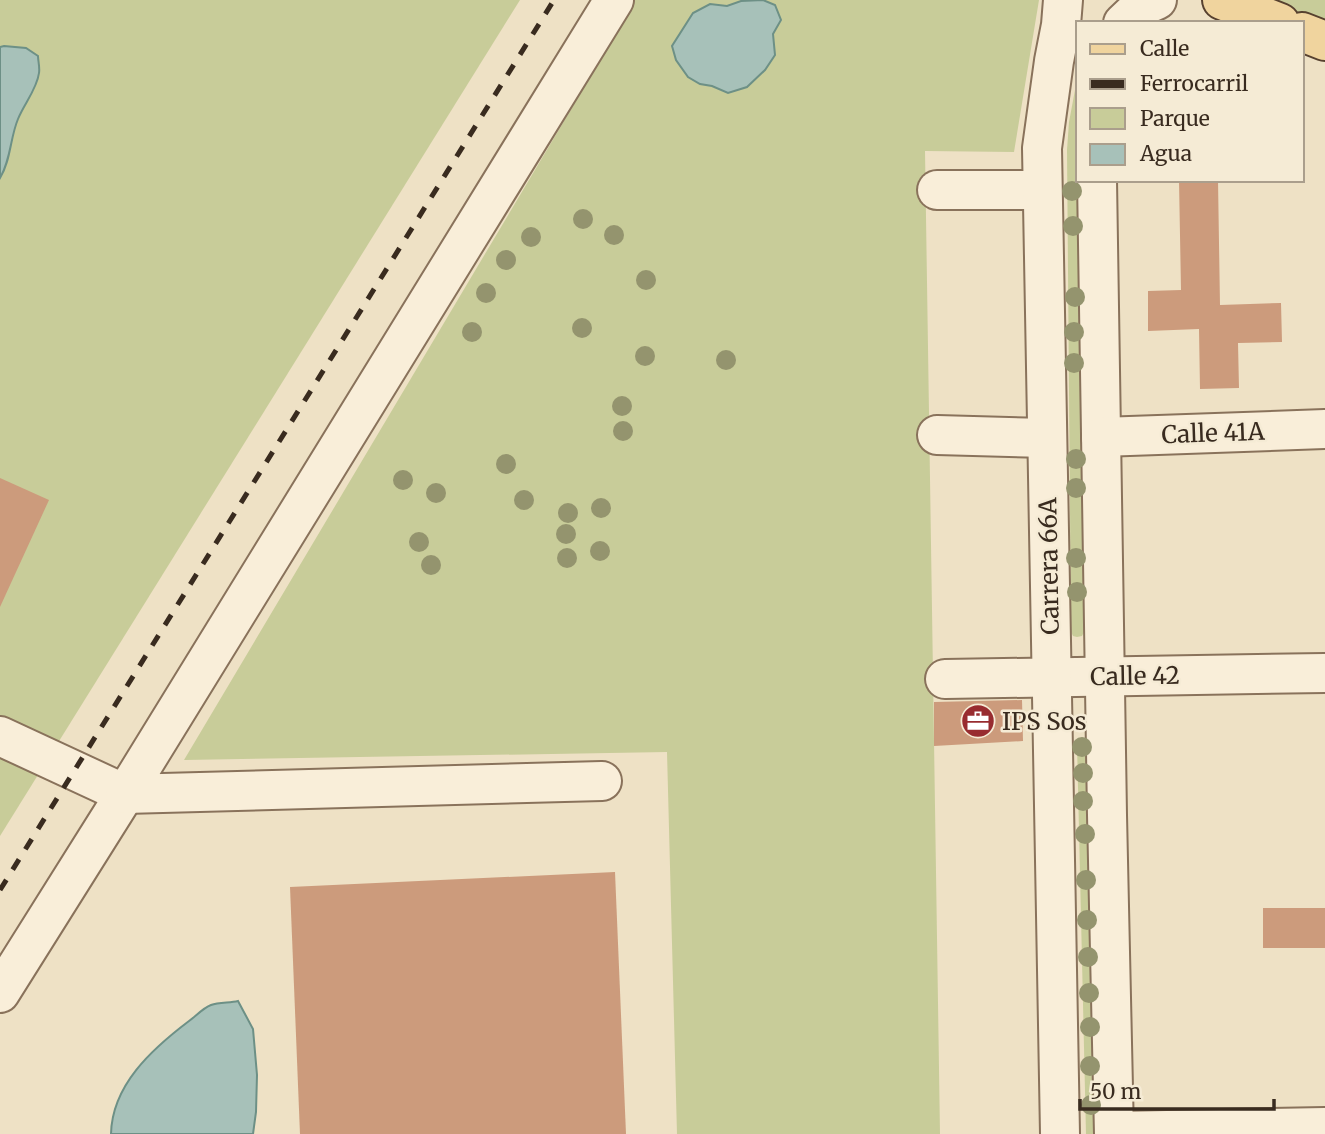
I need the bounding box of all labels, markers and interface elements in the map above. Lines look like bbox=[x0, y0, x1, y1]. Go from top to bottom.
legend bbox=[1076, 21, 1304, 182]
text: Calle bbox=[1140, 35, 1189, 62]
text: Ferrocarril bbox=[1140, 70, 1249, 97]
text: Parque bbox=[1140, 105, 1210, 132]
text: Agua bbox=[1139, 140, 1192, 167]
street label: Calle 41A bbox=[1161, 416, 1266, 450]
street label: Carrera 66A bbox=[1032, 496, 1066, 635]
street label: Calle 42 bbox=[1090, 660, 1180, 692]
office icon: IPS Sos bbox=[959, 702, 997, 740]
place label: IPS Sos bbox=[1002, 706, 1086, 737]
scale bar bbox=[1080, 1068, 1274, 1112]
text: 50 m bbox=[1090, 1078, 1141, 1105]

